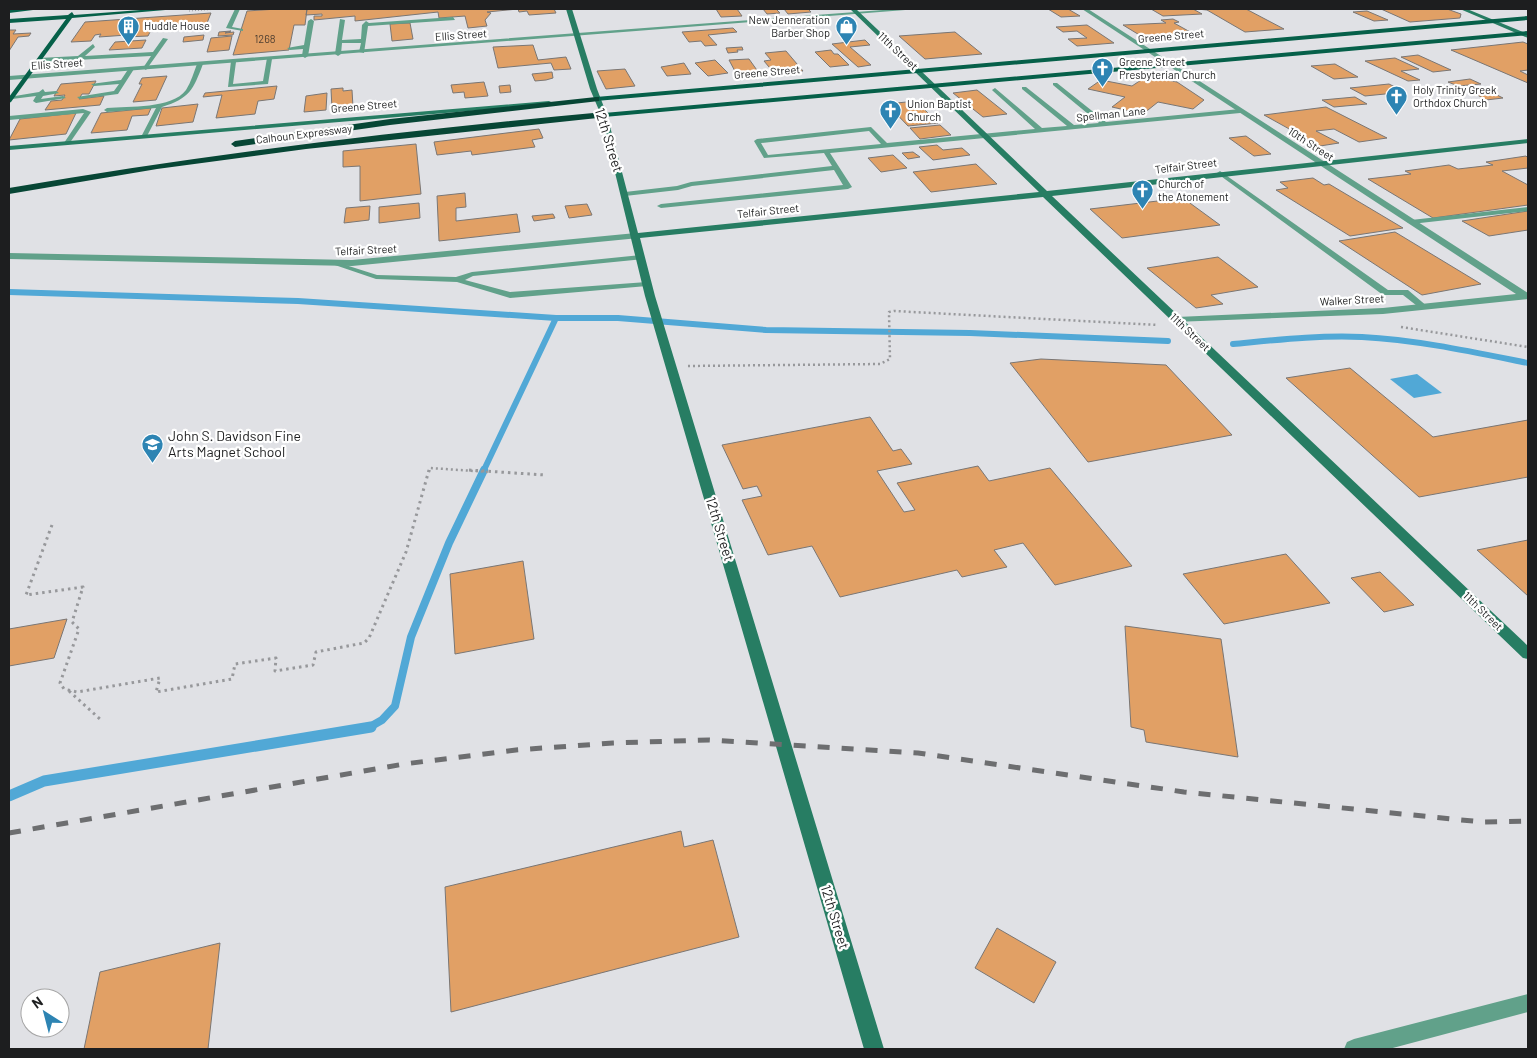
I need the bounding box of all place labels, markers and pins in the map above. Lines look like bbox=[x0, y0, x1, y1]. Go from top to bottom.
place label: New Jenneration Barber Shop bbox=[749, 13, 830, 39]
building icon: Huddle House bbox=[116, 14, 140, 45]
shop icon: New Jenneration Barber Shop bbox=[834, 14, 858, 45]
place label: Huddle House bbox=[144, 19, 210, 32]
place label: Greene Street Presbyterian Church bbox=[1119, 55, 1216, 81]
church icon: Greene Street Presbyterian Church bbox=[1091, 56, 1115, 87]
place label: Holy Trinity Greek Orthdox Church bbox=[1413, 83, 1497, 109]
church icon: Holy Trinity Greek Orthdox Church bbox=[1385, 84, 1409, 115]
place label: Union Baptist Church bbox=[907, 97, 972, 123]
church icon: Union Baptist Church bbox=[879, 98, 903, 129]
place label: Church of the Atonement bbox=[1158, 177, 1229, 203]
church icon: Church of the Atonement bbox=[1130, 178, 1154, 209]
place label: John S. Davidson Fine Arts Magnet School bbox=[168, 427, 301, 460]
school or university icon: John S. Davidson Fine Arts Magnet School bbox=[140, 432, 164, 463]

